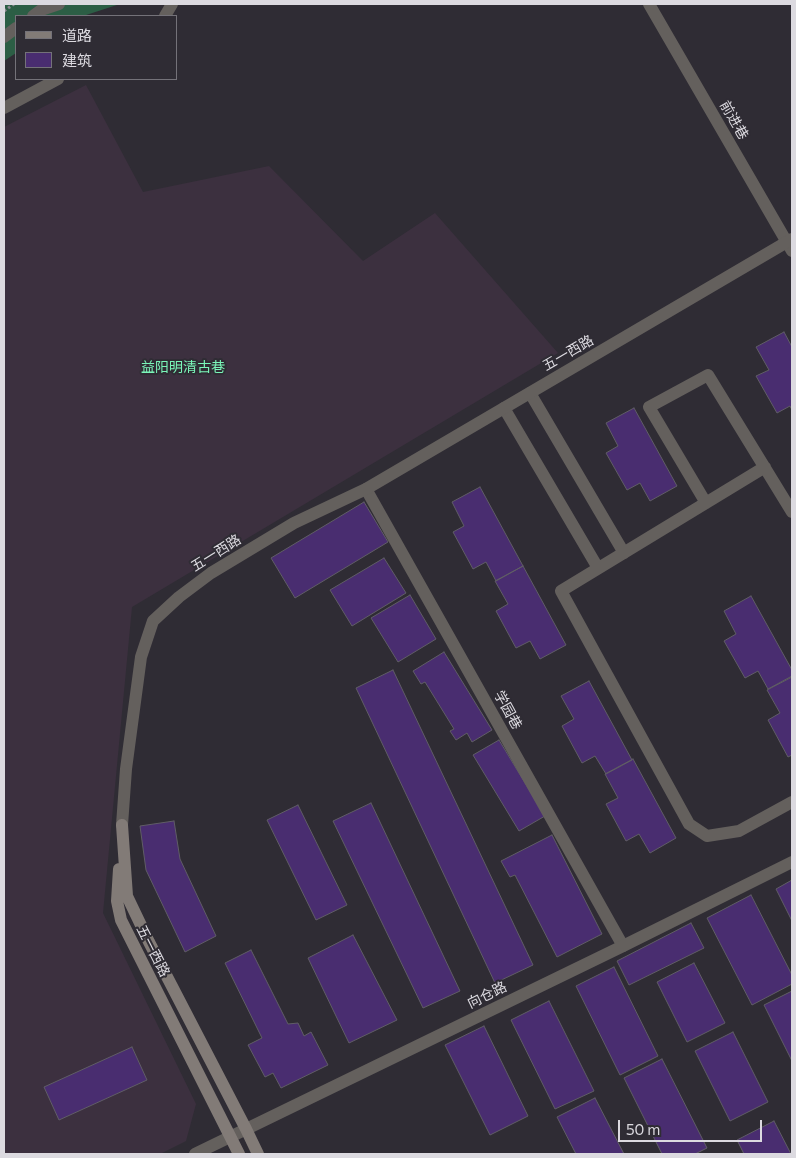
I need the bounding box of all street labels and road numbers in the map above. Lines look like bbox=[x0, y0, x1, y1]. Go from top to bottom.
street label: 前进巷 bbox=[716, 98, 752, 142]
street label: 五一西路 bbox=[540, 332, 596, 374]
street label: 五一西路 bbox=[188, 531, 244, 575]
street label: 学园巷 bbox=[490, 688, 526, 732]
street label: 五一西路 bbox=[133, 922, 173, 980]
street label: 向仓路 bbox=[464, 978, 510, 1012]

